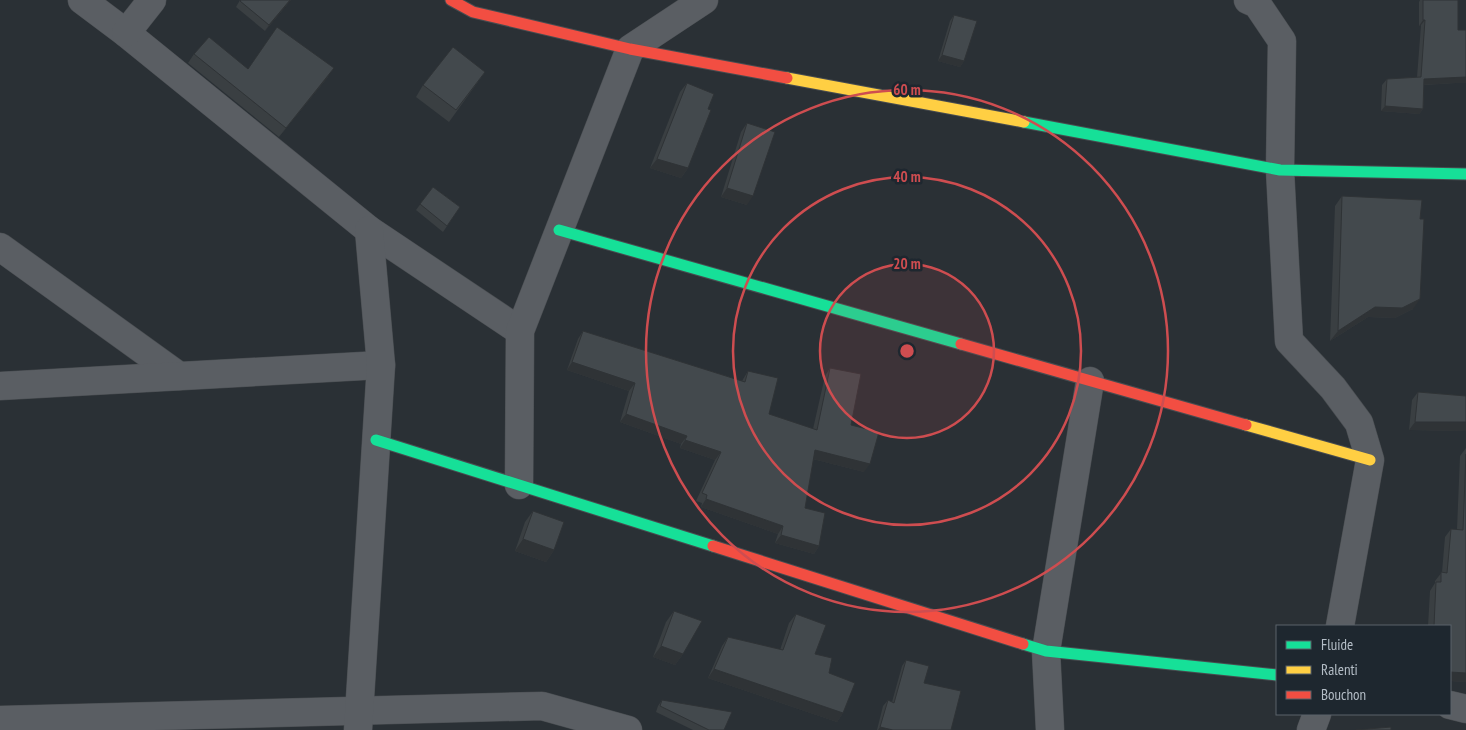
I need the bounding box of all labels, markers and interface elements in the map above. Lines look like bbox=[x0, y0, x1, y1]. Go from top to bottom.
text: 60 m bbox=[893, 80, 921, 99]
text: 40 m bbox=[893, 167, 921, 186]
text: 20 m bbox=[893, 254, 921, 273]
centre of rings bbox=[898, 342, 916, 360]
legend bbox=[1276, 625, 1451, 715]
text: Fluide bbox=[1321, 635, 1353, 654]
text: Ralenti bbox=[1321, 660, 1358, 679]
text: Bouchon bbox=[1321, 685, 1366, 704]

